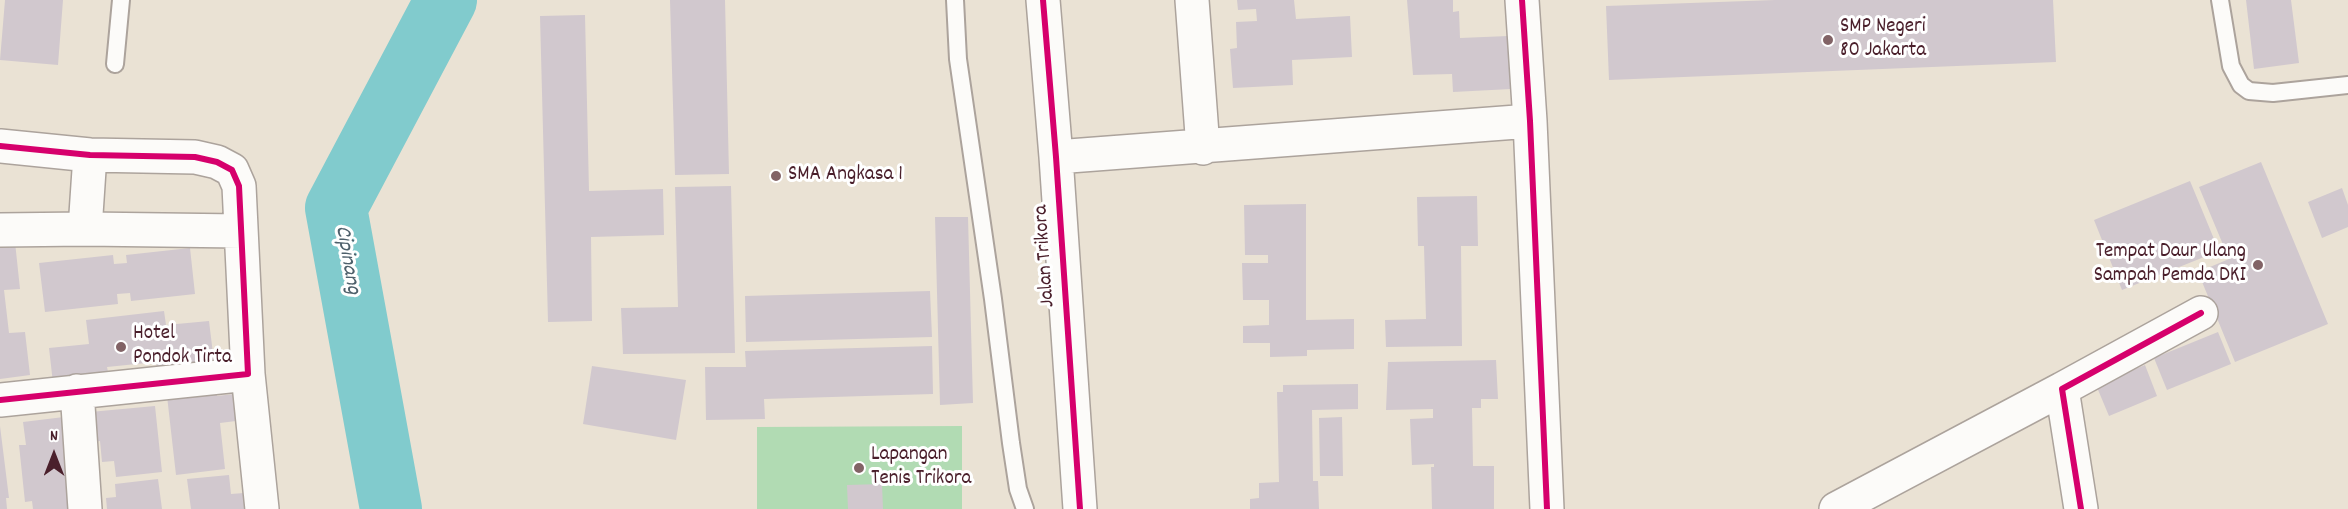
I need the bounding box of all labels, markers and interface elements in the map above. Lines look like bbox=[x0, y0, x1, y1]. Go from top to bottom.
place label: SMP Negeri 80 Jakarta bbox=[1840, 15, 1926, 65]
marker: SMP Negeri 80 Jakarta bbox=[1821, 33, 1835, 47]
place label: SMA Angkasa 1 bbox=[788, 163, 903, 189]
marker: SMA Angkasa 1 bbox=[769, 169, 783, 183]
street label: Jalan Trikora bbox=[1030, 204, 1062, 308]
water label: Cipinang bbox=[327, 224, 365, 296]
place label: Tempat Daur Ulang Sampah Pemda DKI bbox=[2094, 240, 2246, 290]
marker: Tempat Daur Ulang Sampah Pemda DKI bbox=[2251, 258, 2265, 272]
place label: Hotel Pondok Tirta bbox=[133, 322, 232, 372]
marker: Hotel Pondok Tirta bbox=[114, 340, 128, 354]
north arrow bbox=[24, 425, 84, 485]
text: N bbox=[50, 425, 58, 448]
place label: Lapangan Tenis Trikora bbox=[871, 443, 971, 493]
marker: Lapangan Tenis Trikora bbox=[852, 461, 866, 475]

